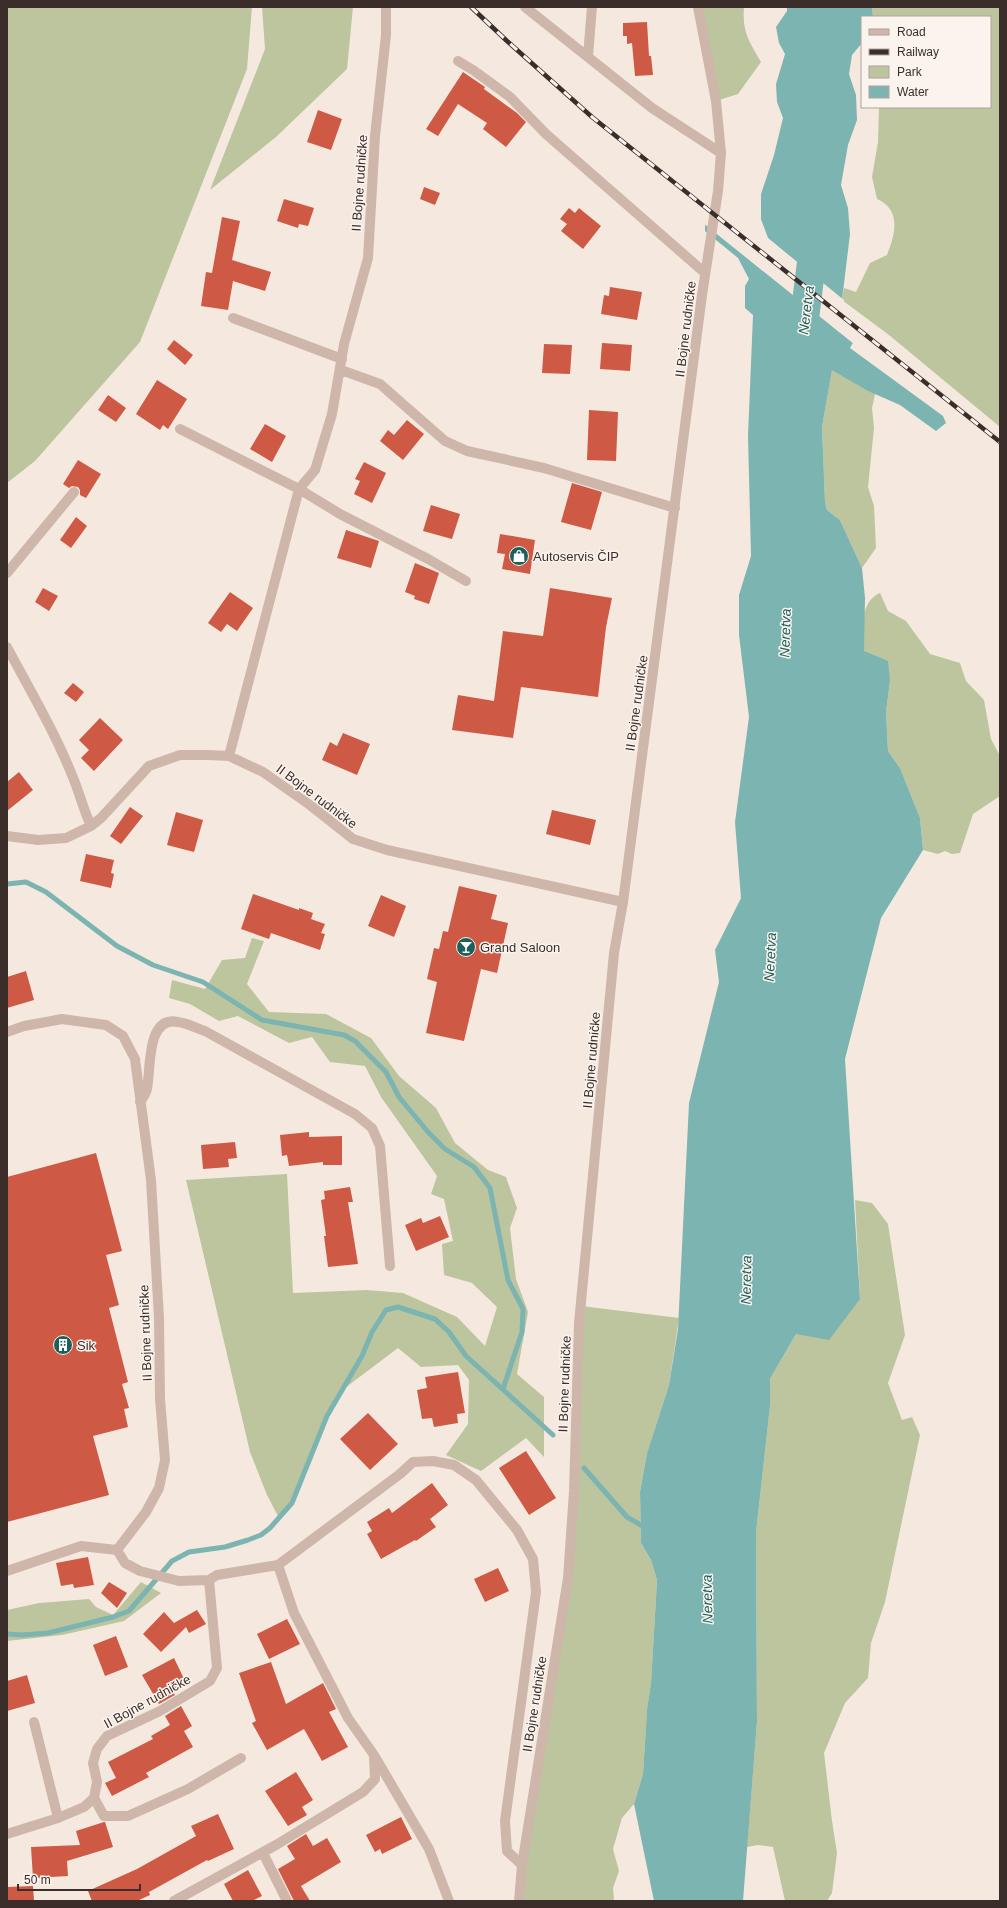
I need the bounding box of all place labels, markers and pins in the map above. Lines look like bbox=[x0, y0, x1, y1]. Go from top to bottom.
shop icon: Autoservis ČIP bbox=[508, 545, 530, 567]
place label: Autoservis ČIP bbox=[533, 549, 619, 564]
bar icon: Grand Saloon bbox=[455, 936, 477, 958]
place label: Grand Saloon bbox=[480, 940, 560, 955]
building icon: Sik bbox=[52, 1334, 74, 1356]
place label: Sik bbox=[77, 1338, 96, 1353]

